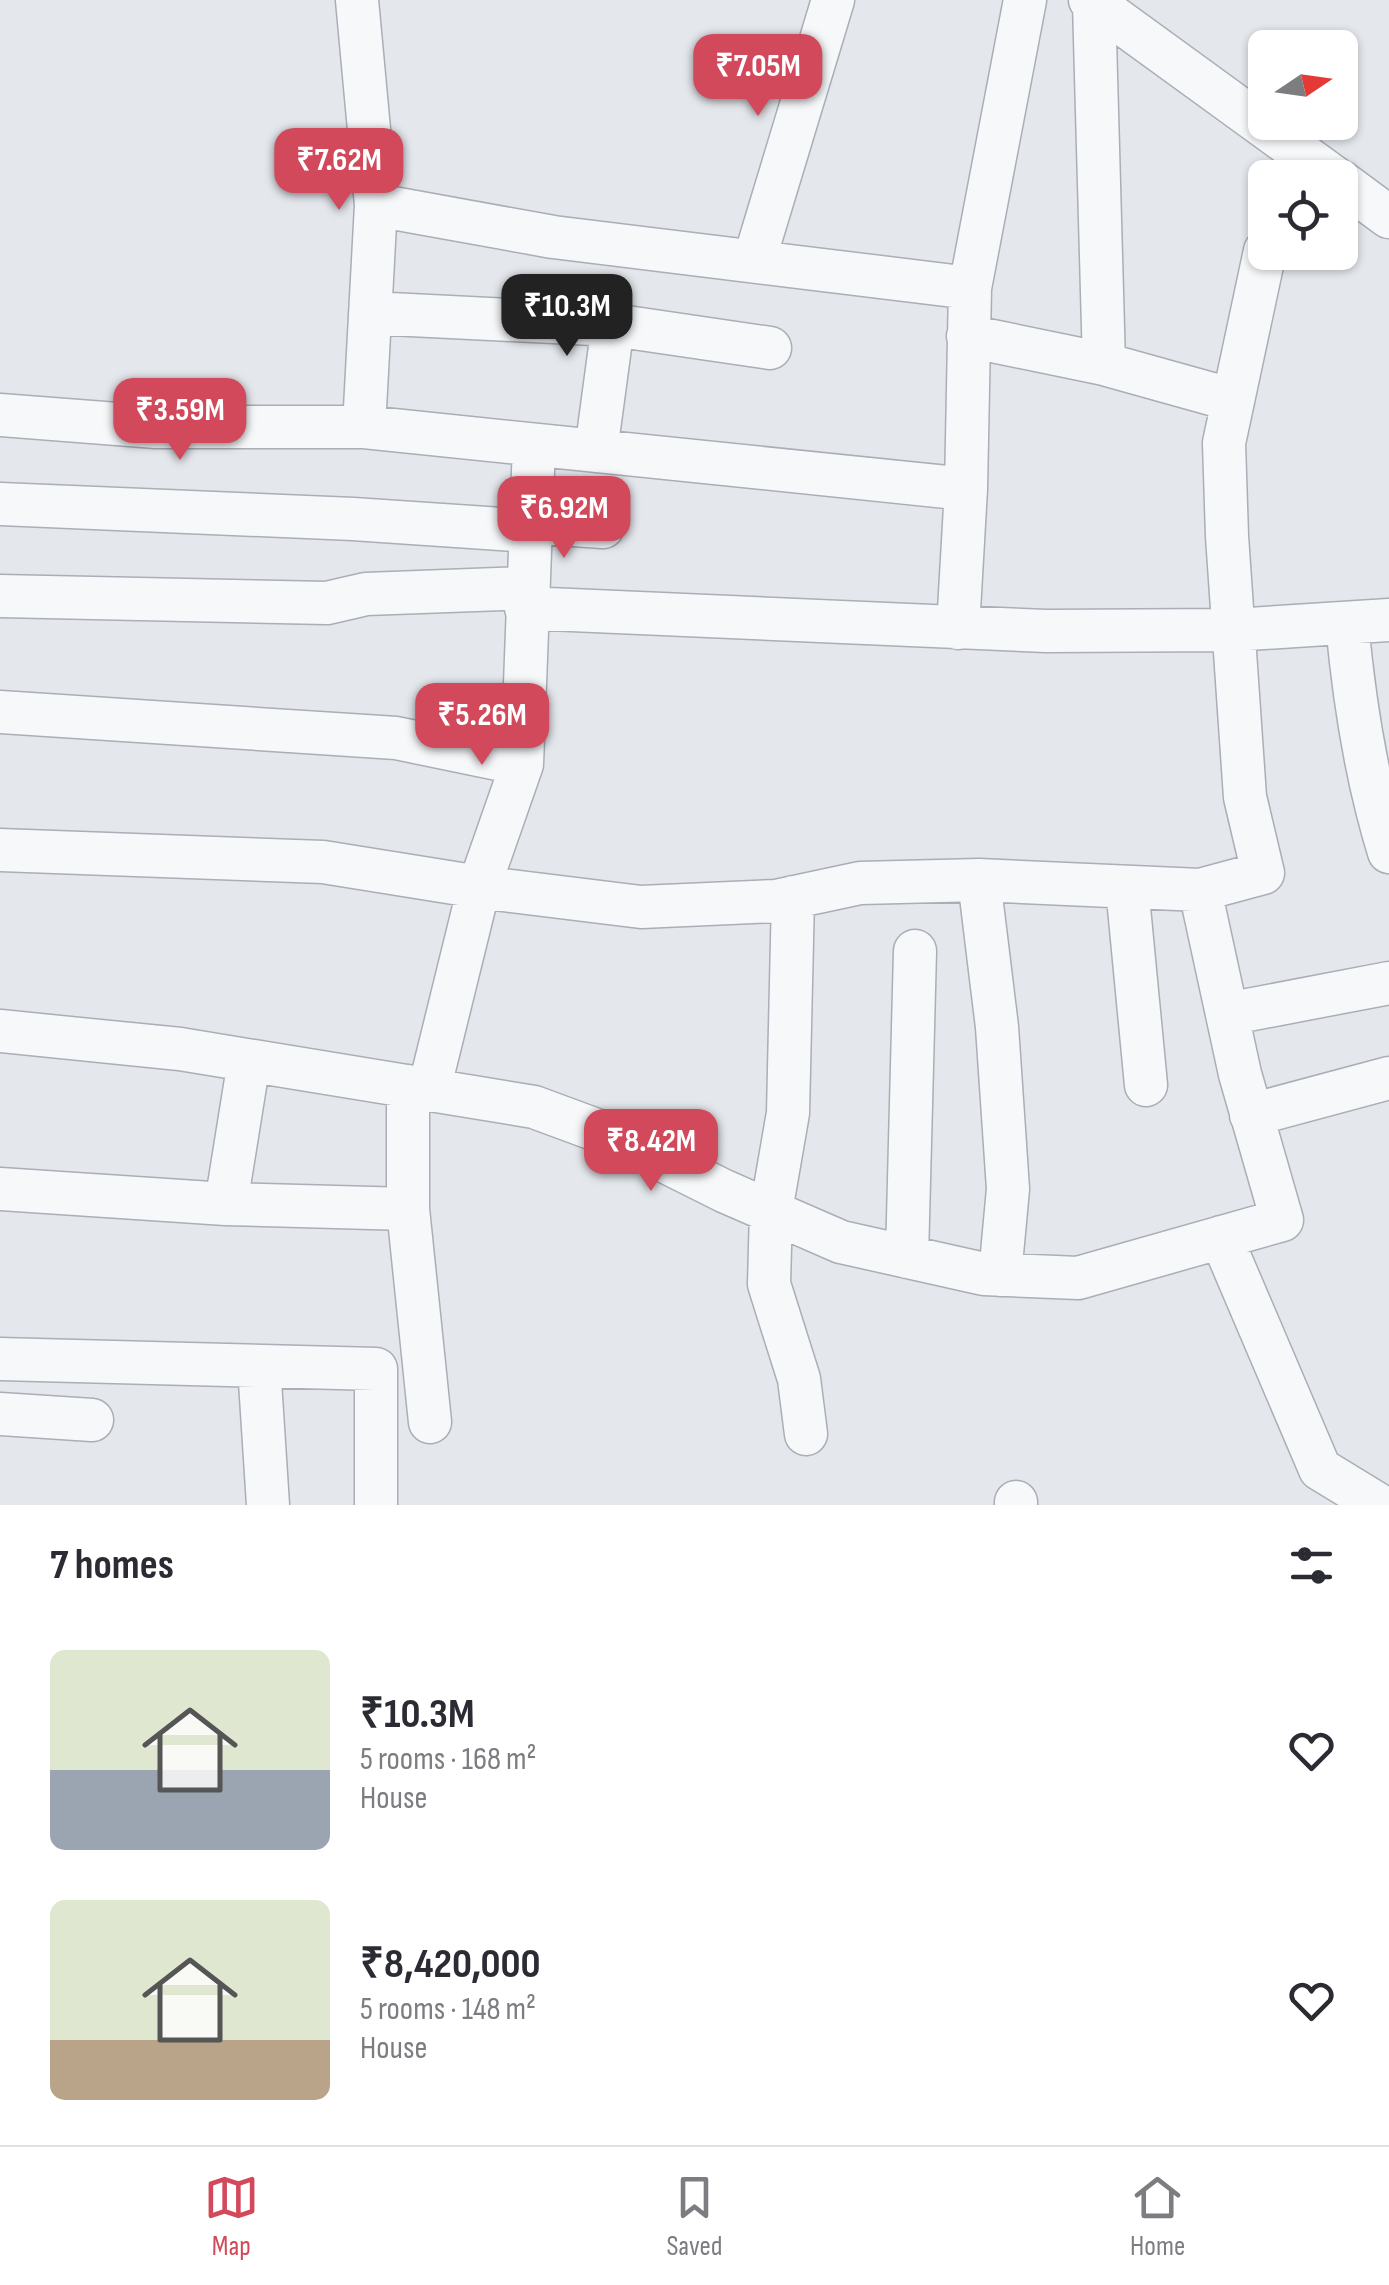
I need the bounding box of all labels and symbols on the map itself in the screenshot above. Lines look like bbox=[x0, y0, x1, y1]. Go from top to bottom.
north arrow bbox=[1248, 30, 1358, 140]
pin: ₹7.05M bbox=[677, 34, 839, 119]
pin: ₹7.62M bbox=[258, 128, 420, 213]
pin: ₹10.3M bbox=[486, 274, 648, 359]
pin: ₹3.59M bbox=[99, 378, 261, 463]
pin: ₹6.92M bbox=[483, 476, 645, 561]
pin: ₹5.26M bbox=[401, 683, 563, 768]
pin: ₹8.42M bbox=[570, 1109, 732, 1194]

